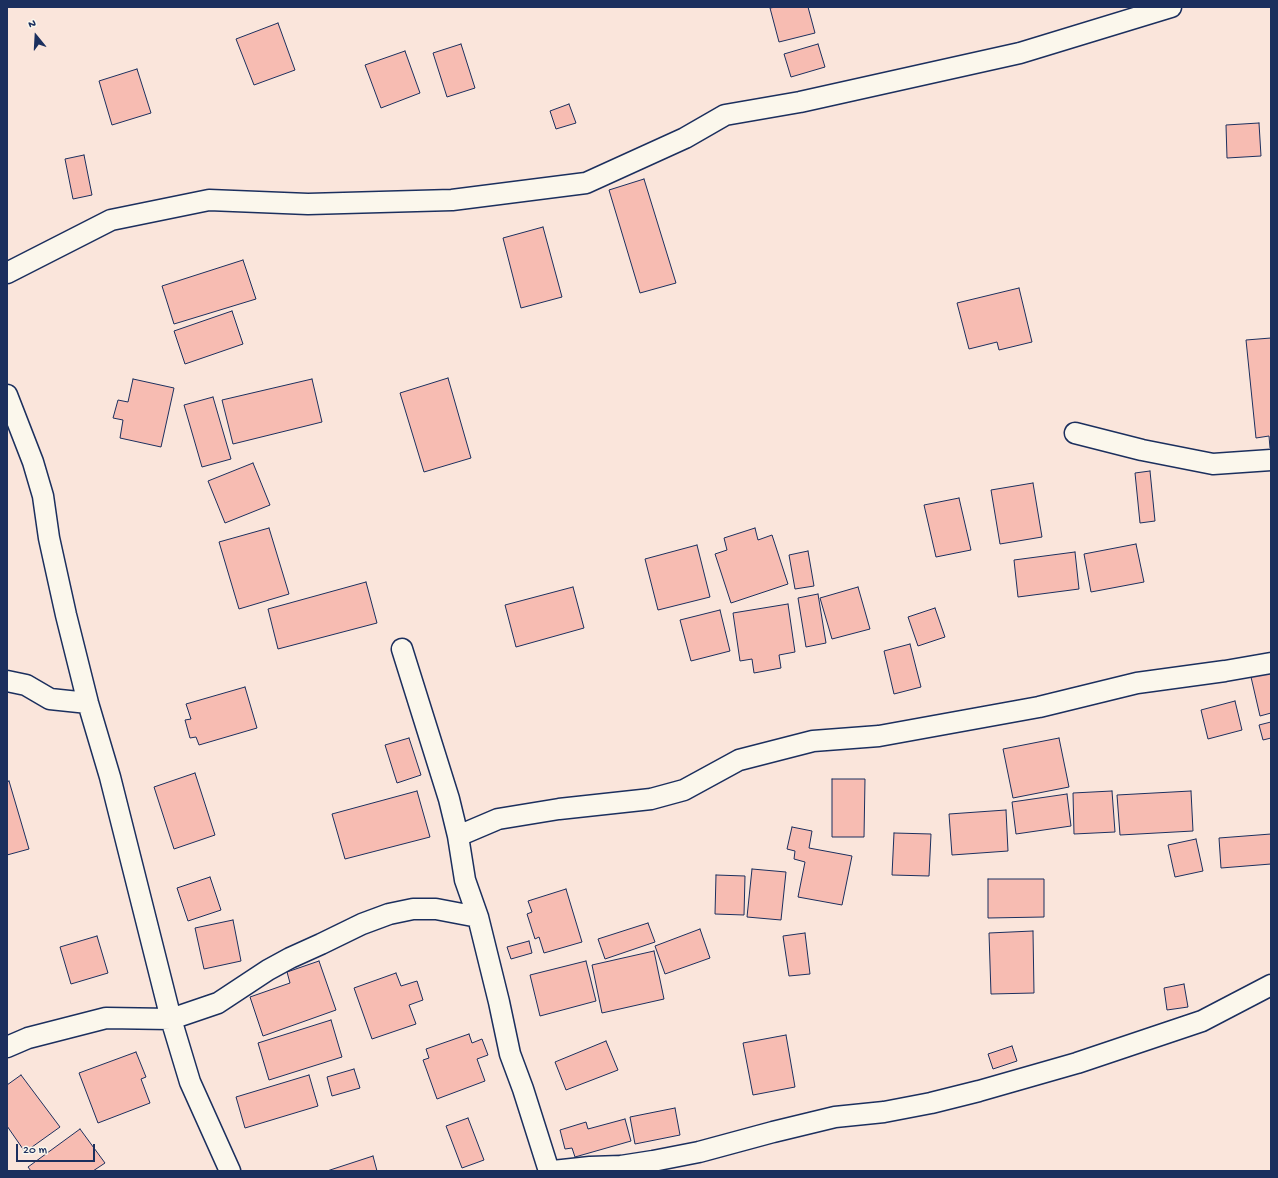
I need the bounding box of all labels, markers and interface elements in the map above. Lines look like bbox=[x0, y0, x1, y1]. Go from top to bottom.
north arrow bbox=[16, 16, 56, 56]
text: N bbox=[27, 18, 38, 31]
scale bar bbox=[18, 1136, 97, 1162]
text: 20 m bbox=[23, 1144, 47, 1158]

